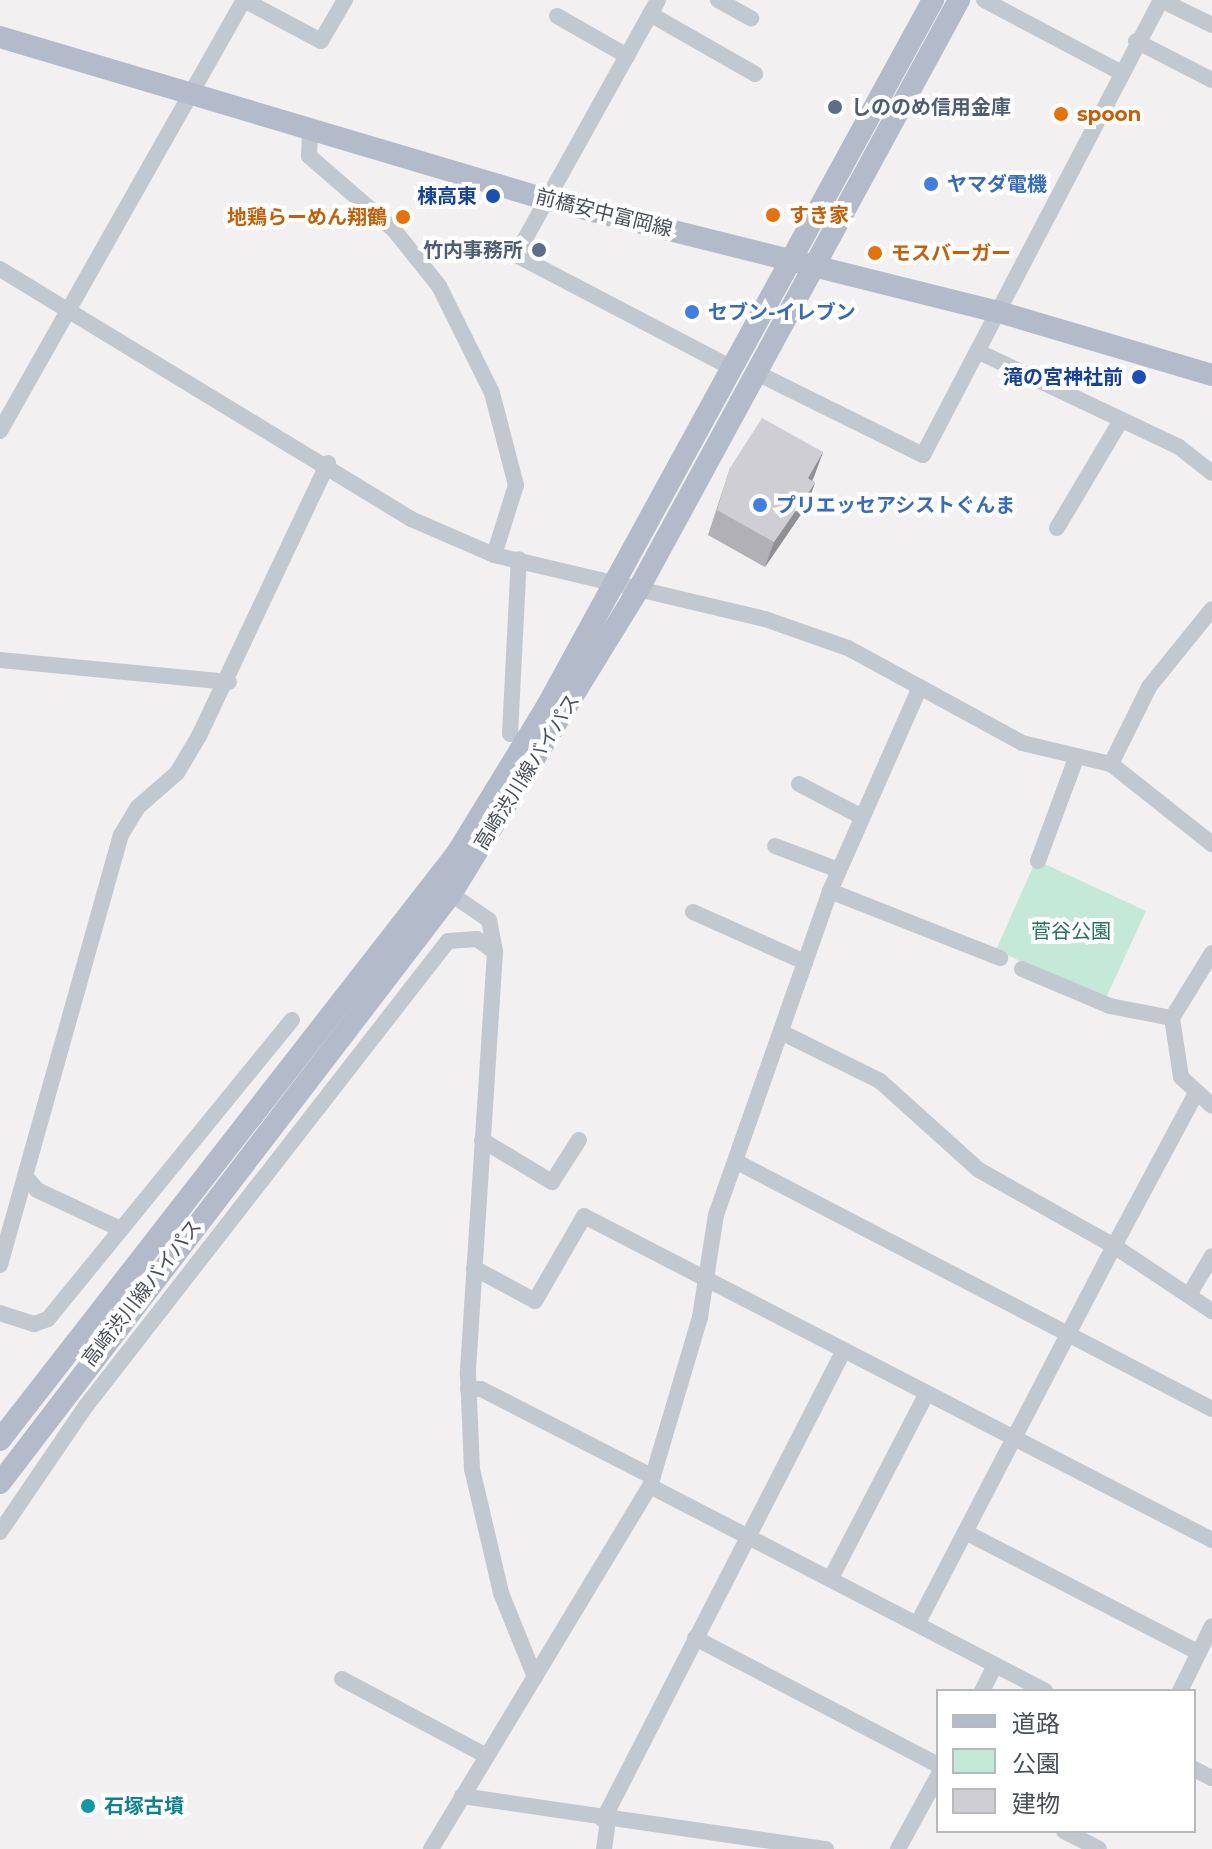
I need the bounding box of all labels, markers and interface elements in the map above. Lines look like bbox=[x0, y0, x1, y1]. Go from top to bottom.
place label: しののめ信用金庫 bbox=[851, 95, 1011, 119]
marker: しののめ信用金庫 bbox=[826, 98, 844, 116]
place label: spoon bbox=[1077, 102, 1141, 126]
marker: spoon bbox=[1052, 105, 1070, 123]
place label: ヤマダ電機 bbox=[947, 172, 1047, 196]
marker: ヤマダ電機 bbox=[922, 175, 940, 193]
place label: 棟高東 bbox=[417, 184, 477, 208]
street label: 前橋安中富岡線 bbox=[533, 184, 675, 242]
marker: 棟高東 bbox=[484, 187, 502, 205]
place label: すき家 bbox=[789, 203, 849, 227]
place label: 地鶏らーめん翔鶴 bbox=[227, 205, 387, 229]
marker: すき家 bbox=[764, 206, 782, 224]
marker: 地鶏らーめん翔鶴 bbox=[394, 208, 412, 226]
place label: 竹内事務所 bbox=[423, 238, 523, 262]
marker: 竹内事務所 bbox=[530, 241, 548, 259]
place label: モスバーガー bbox=[891, 241, 1011, 265]
marker: モスバーガー bbox=[866, 244, 884, 262]
place label: セブン-イレブン bbox=[708, 300, 856, 324]
marker: セブン-イレブン bbox=[683, 303, 701, 321]
place label: 滝の宮神社前 bbox=[1003, 365, 1123, 389]
marker: 滝の宮神社前 bbox=[1130, 368, 1148, 386]
place label: プリエッセアシストぐんま bbox=[776, 493, 1016, 517]
marker: プリエッセアシストぐんま bbox=[751, 496, 769, 514]
street label: 高崎渋川線バイパス bbox=[469, 689, 585, 855]
park label: 菅谷公園 bbox=[1031, 919, 1111, 943]
street label: 高崎渋川線バイパス bbox=[77, 1215, 207, 1371]
legend bbox=[936, 1689, 1196, 1833]
text: 道路 bbox=[1012, 1709, 1060, 1738]
text: 公園 bbox=[1012, 1749, 1060, 1778]
text: 建物 bbox=[1012, 1789, 1060, 1818]
place label: 石塚古墳 bbox=[104, 1794, 184, 1818]
marker: 石塚古墳 bbox=[79, 1797, 97, 1815]

